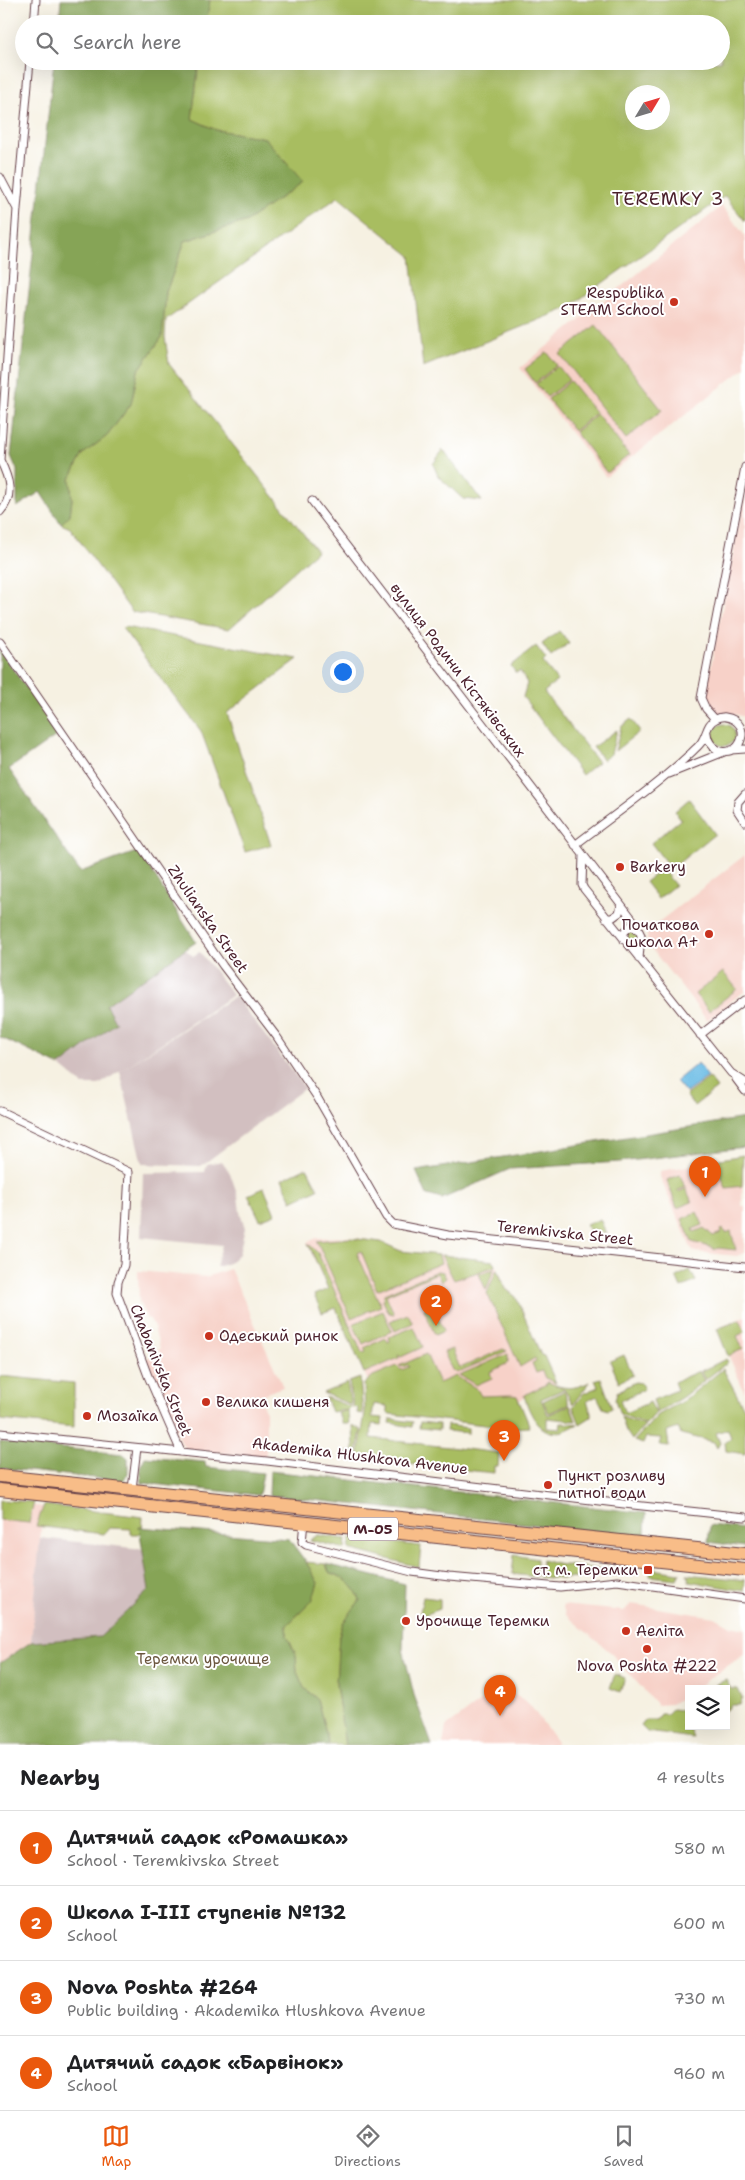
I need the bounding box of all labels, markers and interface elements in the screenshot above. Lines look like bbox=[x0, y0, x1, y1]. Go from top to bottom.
search box bbox=[15, 15, 730, 70]
icon: search bbox=[33, 29, 61, 57]
text: Search here bbox=[73, 30, 182, 55]
north arrow bbox=[625, 85, 670, 130]
district label: TEREMKY 3 bbox=[612, 187, 724, 211]
place label: Respublika STEAM School bbox=[560, 283, 665, 320]
marker: Respublika STEAM School bbox=[668, 296, 680, 308]
street label: вулиця Родини Кістяківських bbox=[386, 579, 530, 761]
your location bbox=[330, 659, 356, 685]
place label: Barkery bbox=[630, 857, 686, 877]
street label: Zhulianska Street bbox=[163, 861, 253, 977]
marker: Barkery bbox=[614, 861, 626, 873]
place label: Початкова школа А+ bbox=[622, 915, 700, 952]
marker: Початкова школа А+ bbox=[703, 928, 715, 940]
pin: 1 bbox=[689, 1156, 721, 1197]
street label: Teremkivska Street bbox=[496, 1216, 634, 1250]
pin: 2 bbox=[420, 1285, 452, 1326]
street label: Chabanivska Street bbox=[125, 1301, 197, 1439]
place label: Одеський ринок bbox=[219, 1326, 338, 1346]
marker: Одеський ринок bbox=[203, 1330, 215, 1342]
place label: Велика кишеня bbox=[216, 1392, 330, 1412]
marker: Велика кишеня bbox=[200, 1396, 212, 1408]
place label: Мозаїка bbox=[97, 1406, 159, 1426]
marker: Мозаїка bbox=[81, 1410, 93, 1422]
pin: 3 bbox=[488, 1420, 520, 1461]
street label: Akademika Hlushkova Avenue bbox=[251, 1433, 469, 1479]
place label: Пункт розливу питної води bbox=[558, 1466, 665, 1503]
marker: Пункт розливу питної води bbox=[542, 1479, 554, 1491]
road number: М-05 bbox=[348, 1518, 398, 1540]
place label: ст. м. Теремки bbox=[533, 1560, 638, 1580]
marker: ст. м. Теремки bbox=[642, 1564, 654, 1576]
place label: Урочище Теремки bbox=[416, 1611, 550, 1631]
marker: Урочище Теремки bbox=[400, 1615, 412, 1627]
place label: Аеліта bbox=[636, 1621, 685, 1641]
marker: Аеліта bbox=[620, 1625, 632, 1637]
marker: Nova Poshta #222 bbox=[641, 1643, 653, 1655]
park label: Теремки урочище bbox=[137, 1649, 270, 1669]
place label: Nova Poshta #222 bbox=[577, 1656, 717, 1676]
pin: 4 bbox=[484, 1675, 516, 1716]
map controls bbox=[685, 1685, 730, 1730]
button: layers bbox=[685, 1685, 730, 1730]
text: Nearby bbox=[20, 1764, 100, 1792]
text: 4 results bbox=[656, 1767, 725, 1788]
text: Дитячий садок «Ромашка» bbox=[67, 1825, 348, 1850]
text: 1 bbox=[32, 1838, 40, 1859]
text: 580 m bbox=[674, 1838, 725, 1859]
text: School · Teremkivska Street bbox=[67, 1850, 279, 1871]
text: Школа І-ІІІ ступенів №132 bbox=[67, 1900, 346, 1925]
text: 2 bbox=[30, 1913, 42, 1934]
text: 600 m bbox=[673, 1913, 725, 1934]
text: School bbox=[67, 1925, 117, 1946]
text: Nova Poshta #264 bbox=[67, 1975, 258, 2000]
text: 3 bbox=[30, 1988, 42, 2009]
text: 730 m bbox=[674, 1988, 725, 2009]
text: Public building · Akademika Hlushkova Avenue bbox=[67, 2000, 426, 2021]
text: Дитячий садок «Барвінок» bbox=[67, 2050, 343, 2075]
text: 4 bbox=[30, 2063, 42, 2084]
text: 960 m bbox=[673, 2063, 725, 2084]
text: School bbox=[67, 2075, 117, 2096]
tab: Map bbox=[101, 2122, 131, 2170]
tab: Directions bbox=[334, 2122, 401, 2170]
tab: Saved bbox=[604, 2122, 644, 2170]

